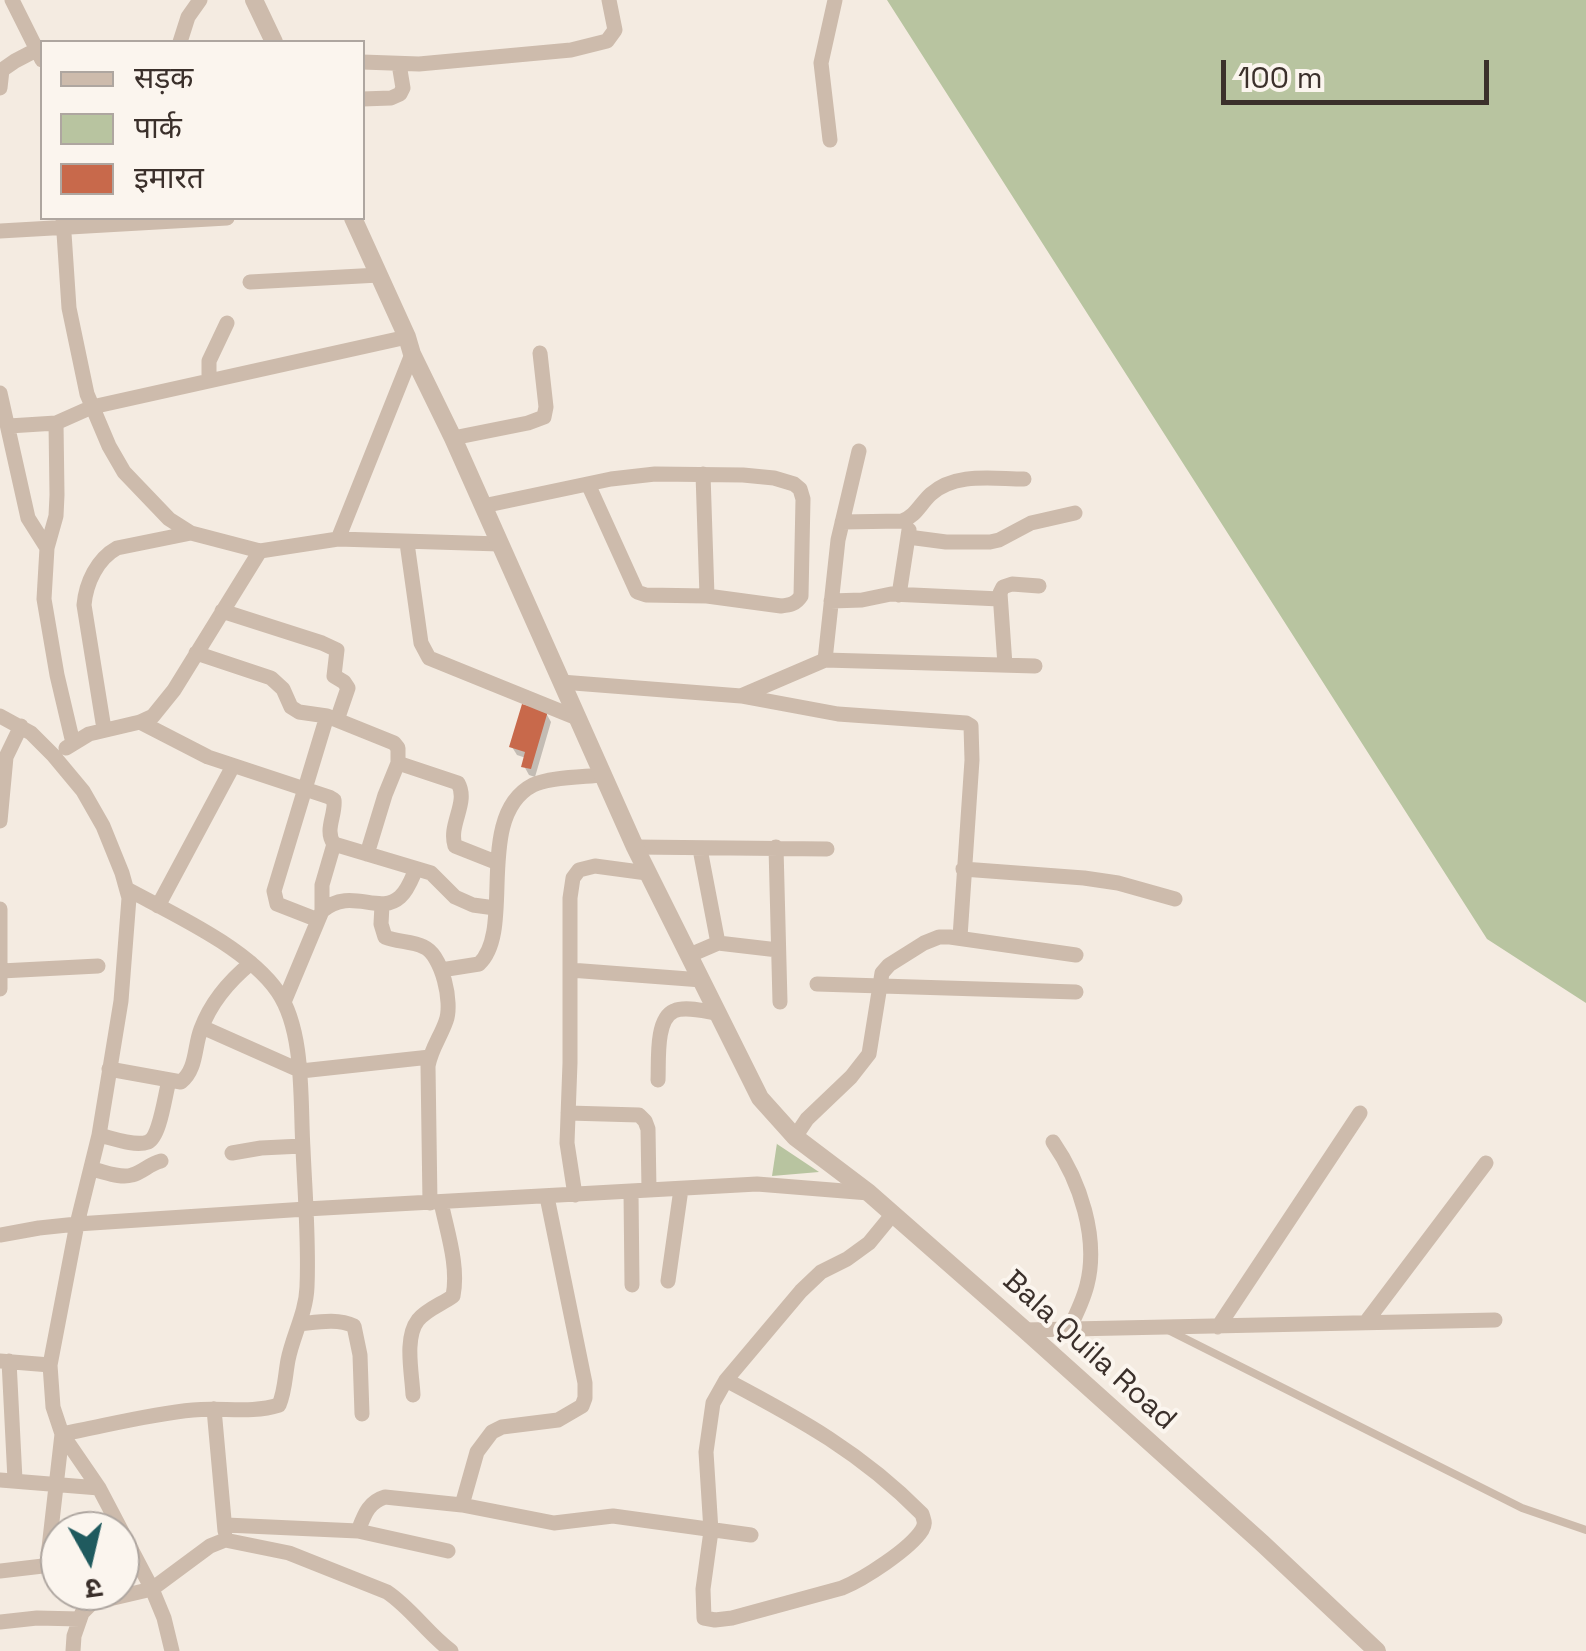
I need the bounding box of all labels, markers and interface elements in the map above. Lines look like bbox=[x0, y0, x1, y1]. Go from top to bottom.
legend bbox=[40, 40, 365, 220]
scale bar bbox=[1226, 40, 1494, 102]
text: सड़क bbox=[134, 58, 193, 97]
text: 100 m bbox=[1238, 58, 1323, 97]
text: पार्क bbox=[134, 108, 182, 147]
text: इमारत bbox=[134, 158, 204, 197]
street label: Bala Quila Road bbox=[995, 1264, 1183, 1438]
north arrow bbox=[40, 1511, 140, 1611]
text: उ bbox=[83, 1570, 105, 1608]

